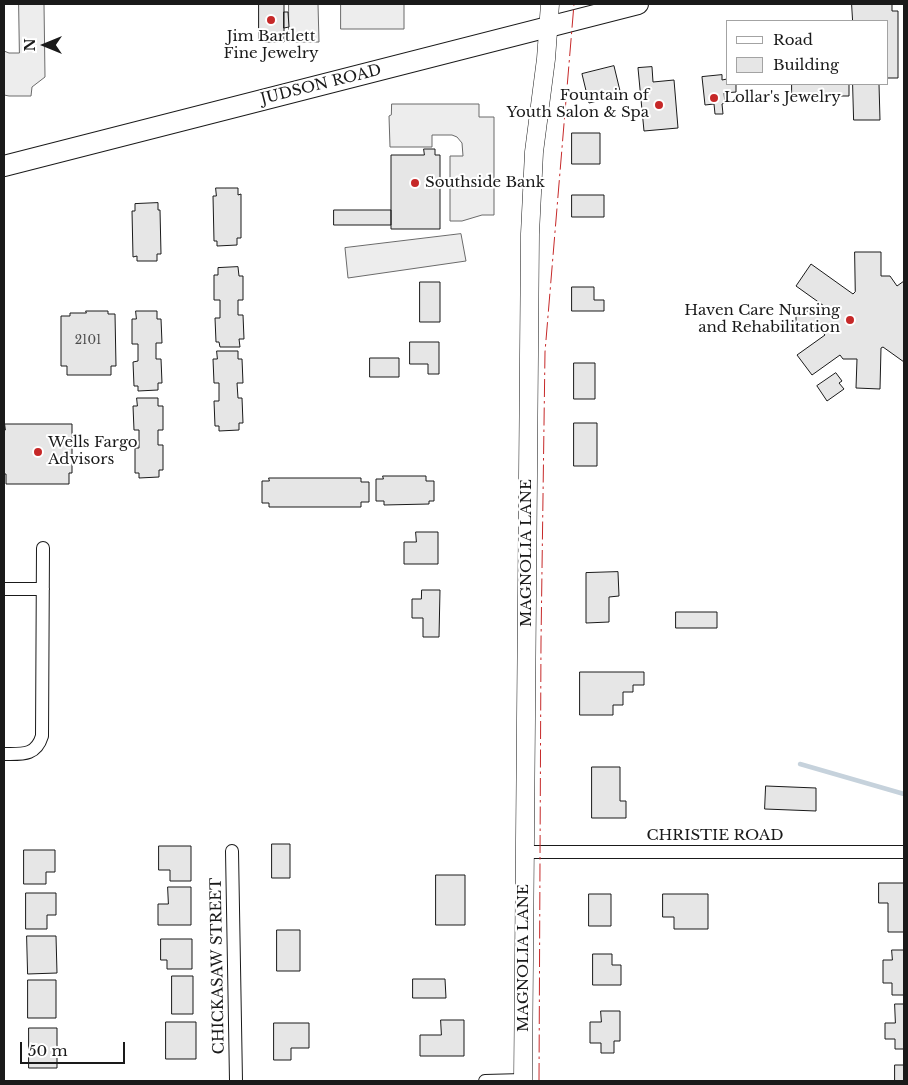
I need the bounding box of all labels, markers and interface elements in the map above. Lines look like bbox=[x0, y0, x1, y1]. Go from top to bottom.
marker: Jim Bartlett Fine Jewelry bbox=[265, 14, 277, 26]
north arrow bbox=[20, 20, 70, 70]
legend bbox=[726, 20, 888, 85]
place label: Jim Bartlett Fine Jewelry bbox=[223, 28, 319, 63]
text: Road bbox=[773, 30, 813, 49]
text: N bbox=[21, 38, 39, 52]
text: Building bbox=[773, 55, 839, 74]
street label: JUDSON ROAD bbox=[259, 61, 383, 109]
place label: Fountain of Youth Salon & Spa bbox=[506, 87, 649, 122]
place label: Lollar's Jewelry bbox=[724, 89, 841, 107]
marker: Lollar's Jewelry bbox=[708, 92, 720, 104]
marker: Fountain of Youth Salon & Spa bbox=[653, 99, 665, 111]
place label: Southside Bank bbox=[425, 174, 545, 192]
marker: Southside Bank bbox=[409, 177, 421, 189]
place label: Haven Care Nursing and Rehabilitation bbox=[684, 302, 840, 337]
marker: Haven Care Nursing and Rehabilitation bbox=[844, 314, 856, 326]
house number: 2101 bbox=[75, 334, 101, 348]
place label: Wells Fargo Advisors bbox=[48, 434, 138, 469]
marker: Wells Fargo Advisors bbox=[32, 446, 44, 458]
street label: MAGNOLIA LANE bbox=[518, 479, 536, 627]
street label: CHRISTIE ROAD bbox=[646, 827, 784, 845]
street label: CHICKASAW STREET bbox=[207, 878, 229, 1054]
street label: MAGNOLIA LANE bbox=[515, 884, 533, 1032]
scale bar bbox=[22, 1032, 128, 1064]
text: 50 m bbox=[28, 1041, 68, 1060]

